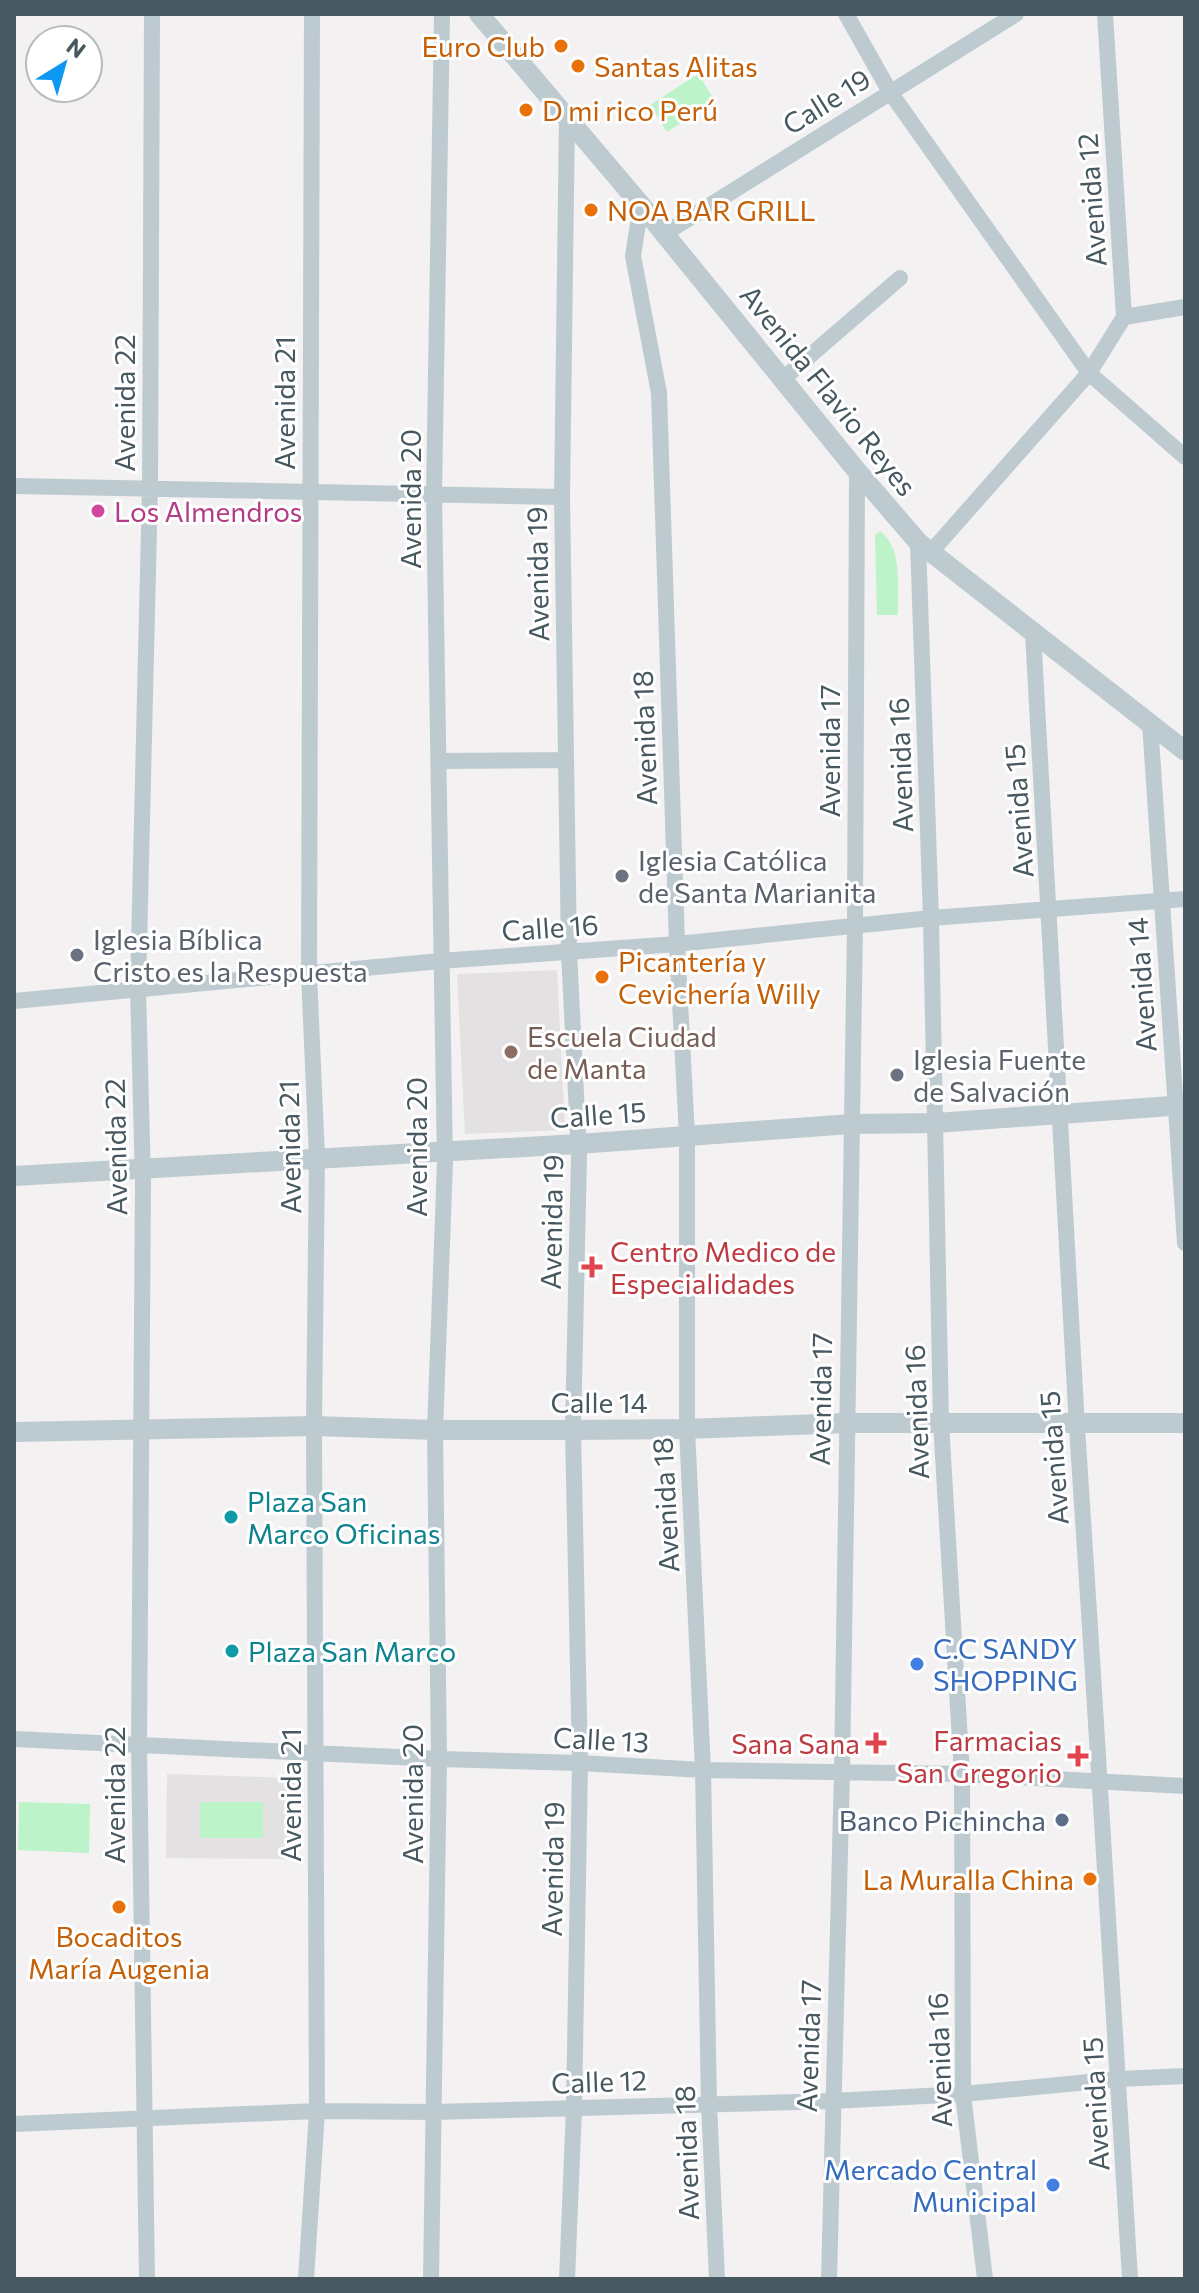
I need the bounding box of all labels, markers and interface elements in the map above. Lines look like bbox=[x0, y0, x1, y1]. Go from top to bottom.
north arrow bbox=[24, 24, 104, 104]
place label: Euro Club bbox=[421, 29, 545, 63]
text: N bbox=[62, 32, 91, 63]
marker: Euro Club bbox=[552, 37, 570, 55]
place label: Santas Alitas bbox=[594, 49, 758, 83]
marker: Santas Alitas bbox=[569, 57, 587, 75]
street label: Calle 19 bbox=[776, 61, 876, 141]
place label: D mi rico Perú bbox=[542, 93, 718, 127]
marker: D mi rico Perú bbox=[517, 101, 535, 119]
street label: Avenida 12 bbox=[1069, 132, 1113, 268]
place label: NOA BAR GRILL bbox=[607, 193, 815, 227]
marker: NOA BAR GRILL bbox=[582, 201, 600, 219]
street label: Avenida Flavio Reyes bbox=[734, 278, 924, 502]
street label: Avenida 22 bbox=[107, 334, 141, 472]
street label: Avenida 21 bbox=[267, 336, 301, 470]
street label: Avenida 20 bbox=[393, 429, 427, 569]
place label: Los Almendros bbox=[114, 494, 302, 528]
marker: Los Almendros bbox=[89, 502, 107, 520]
street label: Avenida 19 bbox=[519, 506, 555, 642]
street label: Avenida 18 bbox=[625, 670, 663, 806]
street label: Avenida 17 bbox=[812, 684, 846, 818]
street label: Avenida 16 bbox=[881, 697, 919, 833]
street label: Avenida 15 bbox=[996, 743, 1040, 879]
place label: Iglesia Católica de Santa Marianita bbox=[638, 843, 876, 909]
marker: Iglesia Católica de Santa Marianita bbox=[613, 867, 631, 885]
street label: Calle 16 bbox=[500, 907, 600, 947]
street label: Avenida 14 bbox=[1119, 916, 1163, 1054]
place label: Iglesia Bíblica Cristo es la Respuesta bbox=[93, 922, 368, 988]
place label: Picantería y Cevichería Willy bbox=[618, 944, 821, 1010]
marker: Iglesia Bíblica Cristo es la Respuesta bbox=[68, 946, 86, 964]
marker: Picantería y Cevichería Willy bbox=[593, 968, 611, 986]
place label: Escuela Ciudad de Manta bbox=[527, 1019, 717, 1085]
place label: Iglesia Fuente de Salvación bbox=[913, 1042, 1086, 1108]
marker: Escuela Ciudad de Manta bbox=[502, 1043, 520, 1061]
marker: Iglesia Fuente de Salvación bbox=[888, 1066, 906, 1084]
street label: Avenida 20 bbox=[399, 1077, 433, 1217]
street label: Avenida 22 bbox=[97, 1078, 133, 1216]
street label: Avenida 21 bbox=[271, 1080, 307, 1214]
street label: Calle 15 bbox=[549, 1094, 647, 1134]
street label: Avenida 19 bbox=[533, 1154, 569, 1290]
place label: Centro Medico de Especialidades bbox=[610, 1234, 836, 1300]
marker: Centro Medico de Especialidades bbox=[581, 1256, 603, 1278]
street label: Avenida 17 bbox=[802, 1332, 838, 1466]
street label: Avenida 16 bbox=[897, 1344, 935, 1480]
street label: Calle 14 bbox=[551, 1385, 648, 1419]
street label: Avenida 15 bbox=[1031, 1390, 1075, 1526]
street label: Avenida 18 bbox=[644, 1437, 686, 1573]
place label: Plaza San Marco Oficinas bbox=[247, 1484, 440, 1550]
marker: Plaza San Marco Oficinas bbox=[222, 1508, 240, 1526]
place label: C.C SANDY SHOPPING bbox=[933, 1631, 1078, 1697]
place label: Plaza San Marco bbox=[248, 1634, 456, 1668]
marker: Plaza San Marco bbox=[223, 1642, 241, 1660]
marker: C.C SANDY SHOPPING bbox=[908, 1655, 926, 1673]
street label: Calle 13 bbox=[552, 1720, 650, 1758]
place label: Farmacias San Gregorio bbox=[897, 1723, 1062, 1789]
street label: Avenida 20 bbox=[395, 1724, 429, 1864]
street label: Avenida 22 bbox=[97, 1726, 131, 1864]
place label: Sana Sana bbox=[731, 1726, 860, 1760]
street label: Avenida 21 bbox=[273, 1728, 307, 1862]
marker: Sana Sana bbox=[867, 1734, 885, 1752]
marker: Farmacias San Gregorio bbox=[1069, 1747, 1087, 1765]
street label: Avenida 19 bbox=[534, 1801, 570, 1937]
place label: Banco Pichincha bbox=[839, 1803, 1046, 1837]
marker: Banco Pichincha bbox=[1053, 1811, 1071, 1829]
place label: La Muralla China bbox=[863, 1862, 1074, 1896]
marker: La Muralla China bbox=[1081, 1870, 1099, 1888]
marker: Bocaditos María Augenia bbox=[110, 1898, 128, 1916]
place label: Bocaditos María Augenia bbox=[28, 1919, 210, 1985]
street label: Avenida 17 bbox=[789, 1979, 827, 2113]
street label: Avenida 16 bbox=[920, 1992, 958, 2128]
street label: Avenida 15 bbox=[1075, 2036, 1115, 2172]
street label: Calle 12 bbox=[551, 2062, 647, 2100]
street label: Avenida 18 bbox=[667, 2085, 705, 2221]
place label: Mercado Central Municipal bbox=[824, 2152, 1037, 2218]
marker: Mercado Central Municipal bbox=[1044, 2176, 1062, 2194]

